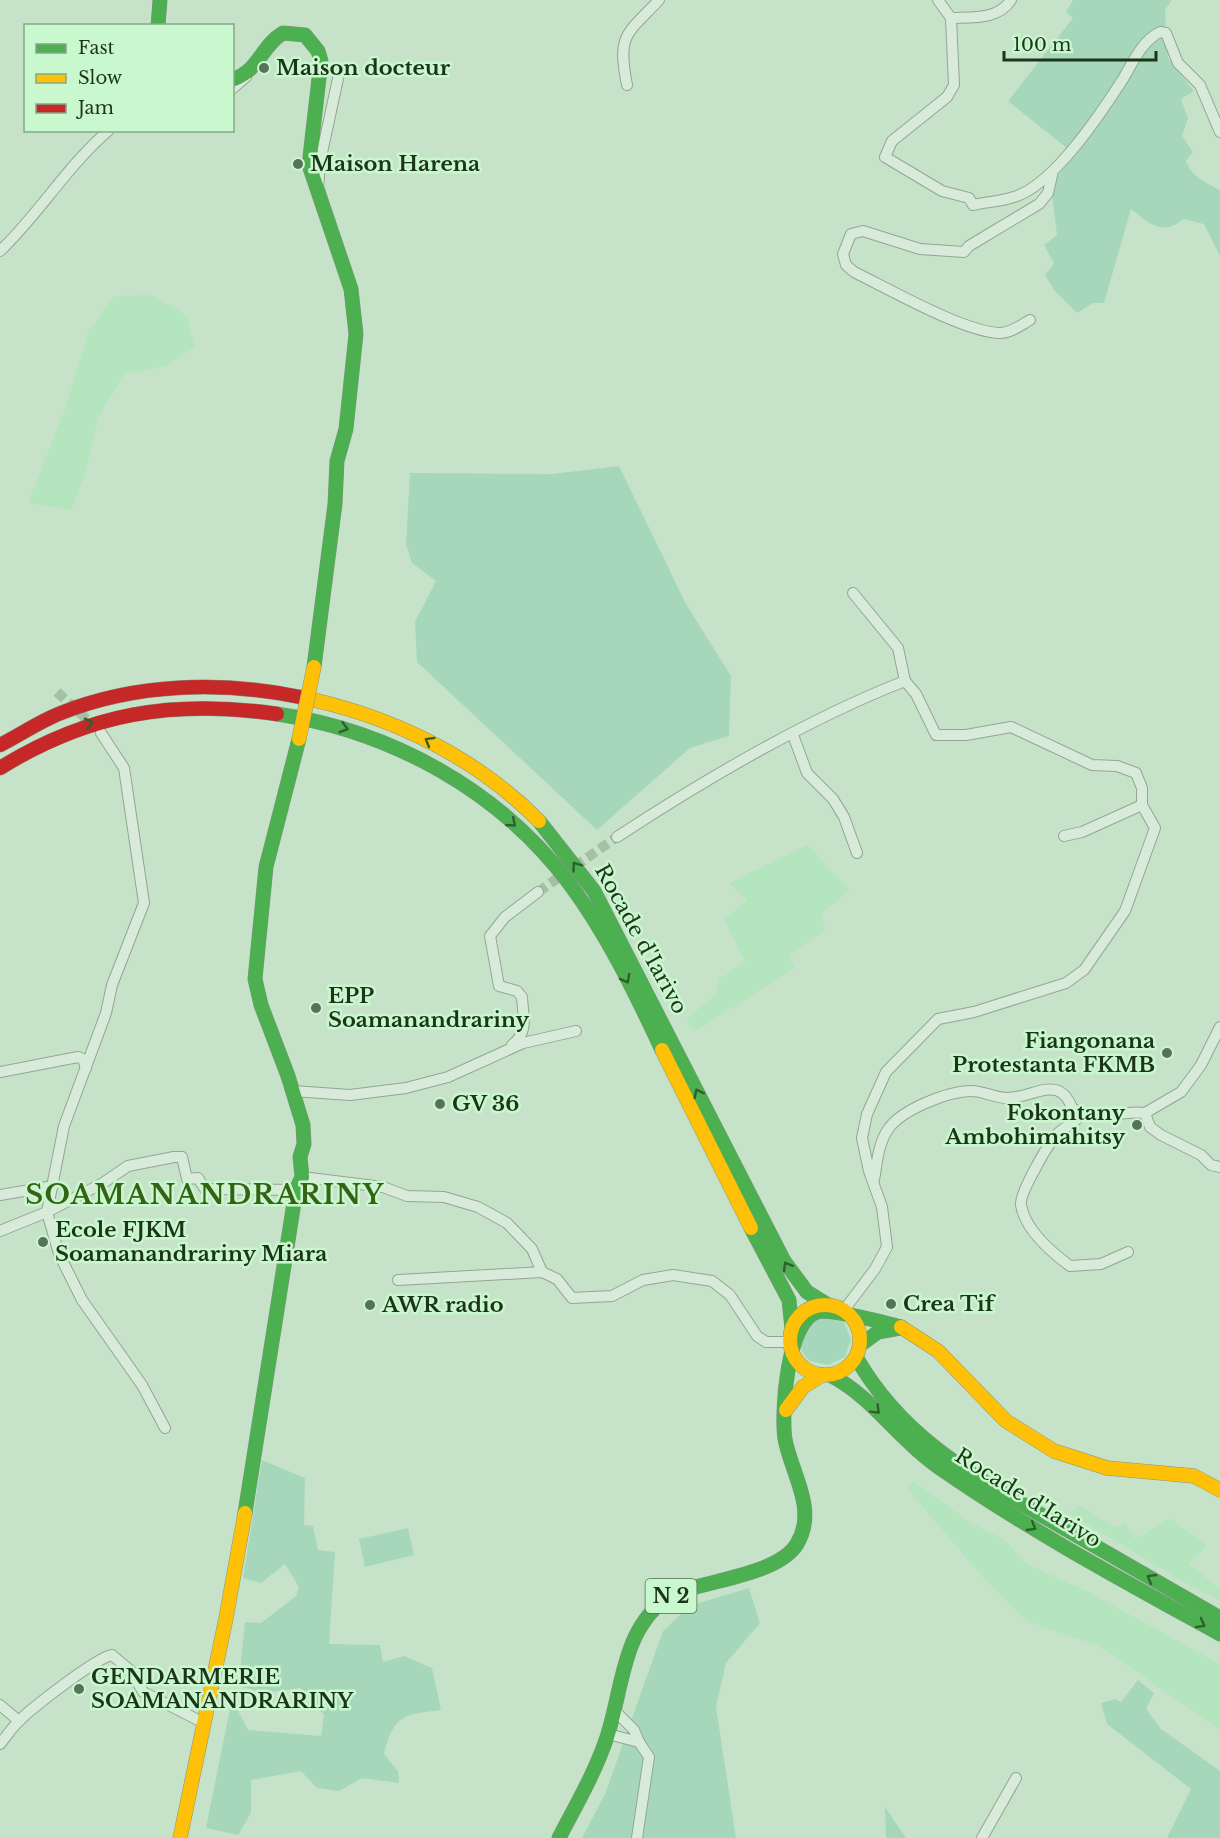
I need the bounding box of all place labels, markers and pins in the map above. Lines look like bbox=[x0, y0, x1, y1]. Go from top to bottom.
place label: Maison docteur bbox=[276, 55, 451, 81]
marker: Maison docteur bbox=[257, 61, 271, 75]
place label: Maison Harena bbox=[310, 151, 480, 177]
marker: Maison Harena bbox=[291, 157, 305, 171]
place label: EPP Soamanandrariny bbox=[328, 983, 530, 1033]
marker: EPP Soamanandrariny bbox=[309, 1001, 323, 1015]
place label: Fiangonana Protestanta FKMB bbox=[952, 1028, 1155, 1078]
marker: Fiangonana Protestanta FKMB bbox=[1160, 1046, 1174, 1060]
place label: GV 36 bbox=[452, 1091, 519, 1117]
marker: GV 36 bbox=[433, 1097, 447, 1111]
place label: Fokontany Ambohimahitsy bbox=[944, 1100, 1125, 1150]
marker: Fokontany Ambohimahitsy bbox=[1130, 1118, 1144, 1132]
place label: Ecole FJKM Soamanandrariny Miara bbox=[55, 1217, 327, 1267]
marker: Ecole FJKM Soamanandrariny Miara bbox=[36, 1235, 50, 1249]
place label: Crea Tif bbox=[903, 1291, 997, 1317]
place label: AWR radio bbox=[381, 1292, 504, 1318]
marker: Crea Tif bbox=[884, 1297, 898, 1311]
marker: AWR radio bbox=[363, 1298, 377, 1312]
place label: GENDARMERIE SOAMANANDRARINY bbox=[91, 1664, 354, 1714]
marker: GENDARMERIE SOAMANANDRARINY bbox=[72, 1682, 86, 1696]

